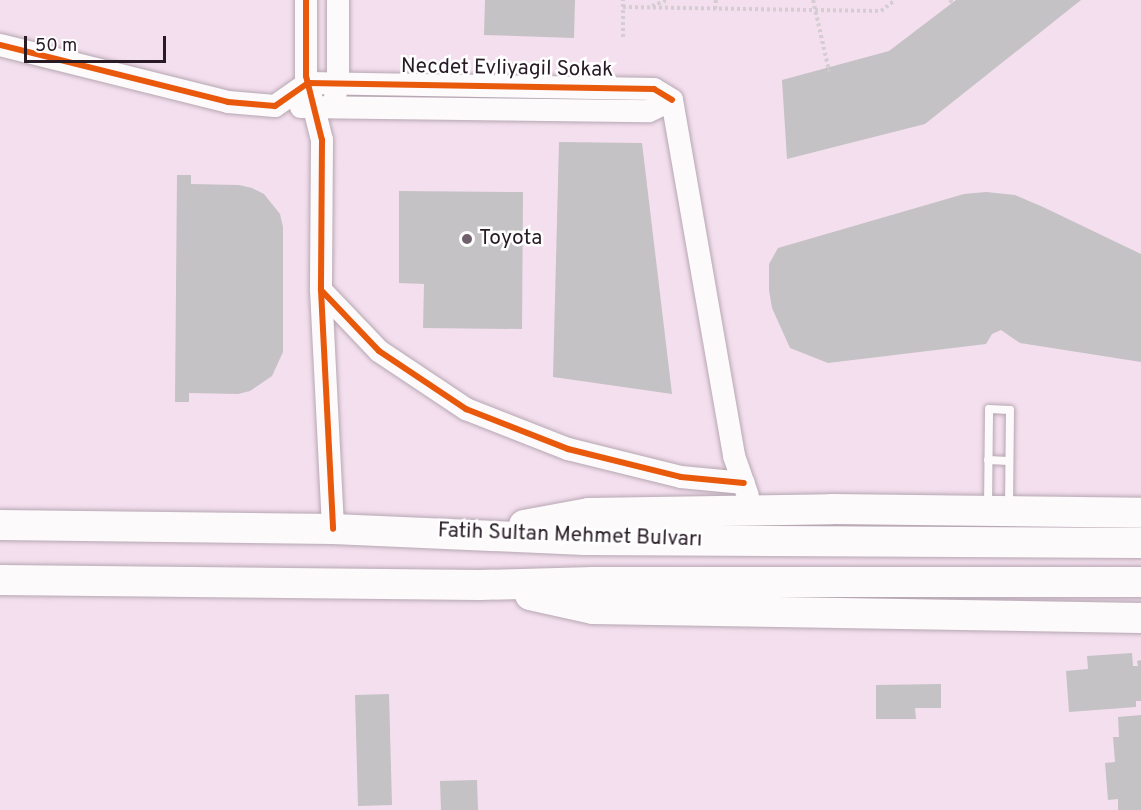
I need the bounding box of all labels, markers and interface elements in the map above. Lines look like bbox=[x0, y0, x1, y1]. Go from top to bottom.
scale bar bbox=[27, 24, 170, 62]
text: 50 m bbox=[35, 35, 77, 58]
street label: Necdet Evliyagil Sokak bbox=[401, 55, 613, 83]
place label: Toyota bbox=[479, 226, 542, 252]
marker: Toyota bbox=[460, 232, 474, 246]
street label: Fatih Sultan Mehmet Bulvarı bbox=[437, 519, 703, 553]

